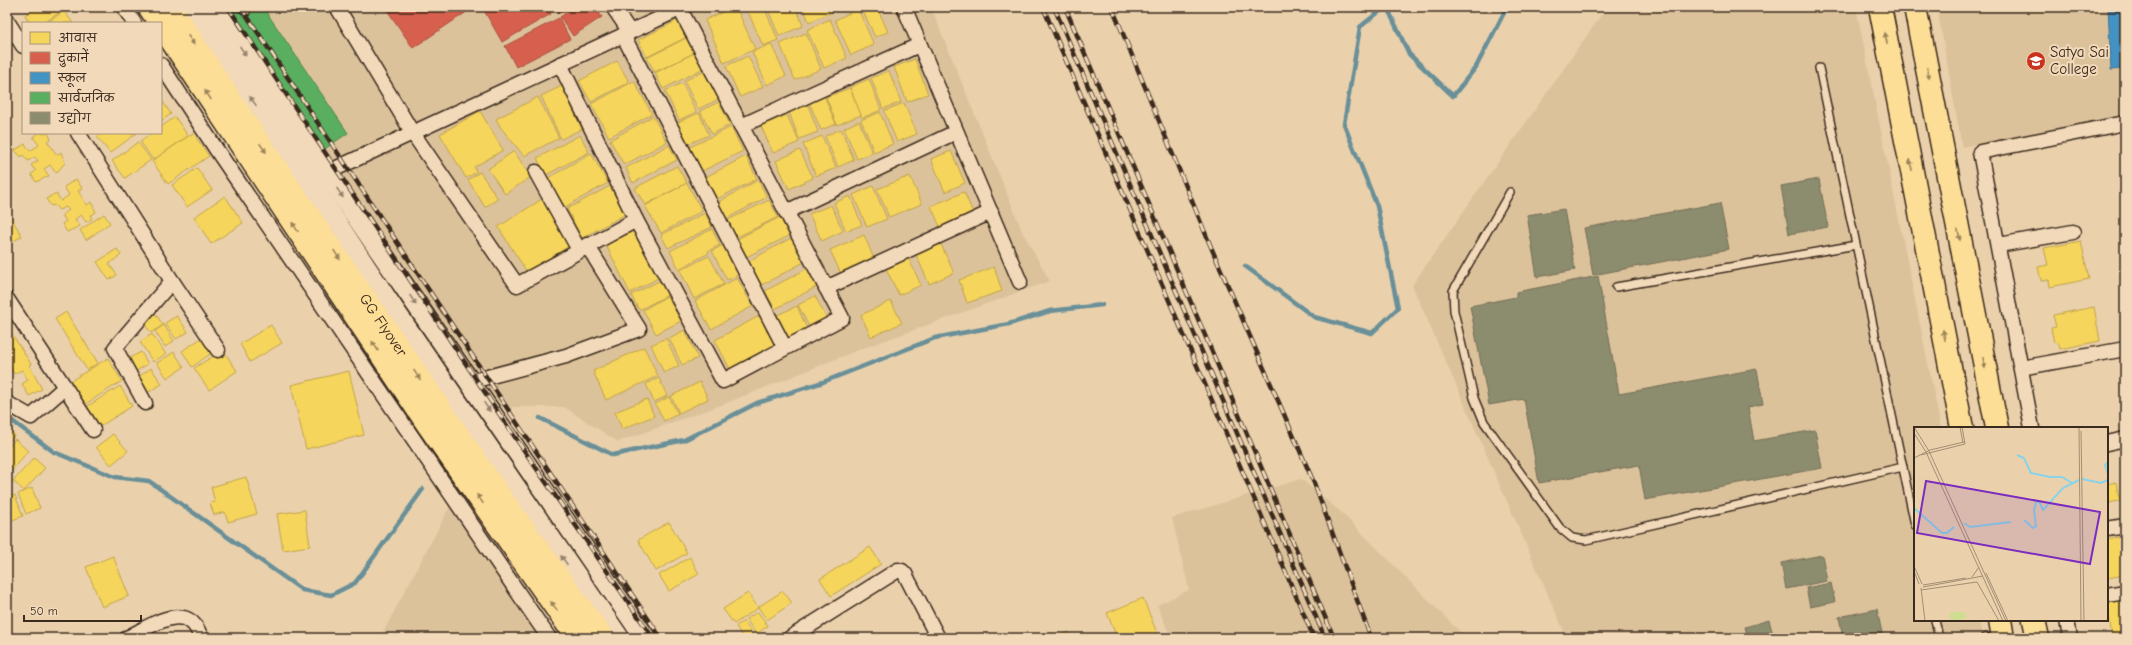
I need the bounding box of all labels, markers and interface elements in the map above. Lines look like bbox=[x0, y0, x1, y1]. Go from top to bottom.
legend bbox=[22, 22, 162, 134]
text: आवास bbox=[58, 31, 98, 45]
one-way arrow bbox=[1883, 32, 1889, 44]
one-way arrow bbox=[187, 35, 195, 45]
place label: Satya Sai College bbox=[2050, 43, 2109, 78]
one-way arrow bbox=[239, 46, 247, 56]
text: दुकानें bbox=[57, 48, 90, 67]
school or university icon: Satya Sai College bbox=[2025, 50, 2047, 72]
one-way arrow bbox=[1925, 67, 1931, 79]
text: स्कूल bbox=[57, 71, 88, 87]
text: सार्वजनिक bbox=[57, 88, 115, 105]
one-way arrow bbox=[204, 90, 212, 100]
one-way arrow bbox=[249, 96, 257, 106]
text: उद्योग bbox=[57, 109, 92, 125]
one-way arrow bbox=[259, 143, 267, 153]
one-way arrow bbox=[1908, 159, 1914, 172]
one-way arrow bbox=[336, 188, 344, 198]
one-way arrow bbox=[292, 221, 299, 232]
one-way arrow bbox=[1957, 229, 1963, 241]
one-way arrow bbox=[333, 250, 341, 260]
street label: GG Flyover bbox=[356, 290, 411, 360]
one-way arrow bbox=[409, 295, 417, 306]
one-way arrow bbox=[1941, 329, 1947, 341]
one-way arrow bbox=[372, 340, 379, 352]
one-way arrow bbox=[1981, 357, 1987, 369]
one-way arrow bbox=[413, 369, 421, 380]
one-way arrow bbox=[483, 402, 491, 413]
inset map bbox=[1914, 427, 2108, 621]
one-way arrow bbox=[476, 494, 484, 505]
one-way arrow bbox=[560, 555, 568, 565]
scale bar bbox=[24, 597, 141, 623]
one-way arrow bbox=[550, 601, 558, 611]
text: 50 m bbox=[30, 604, 58, 618]

